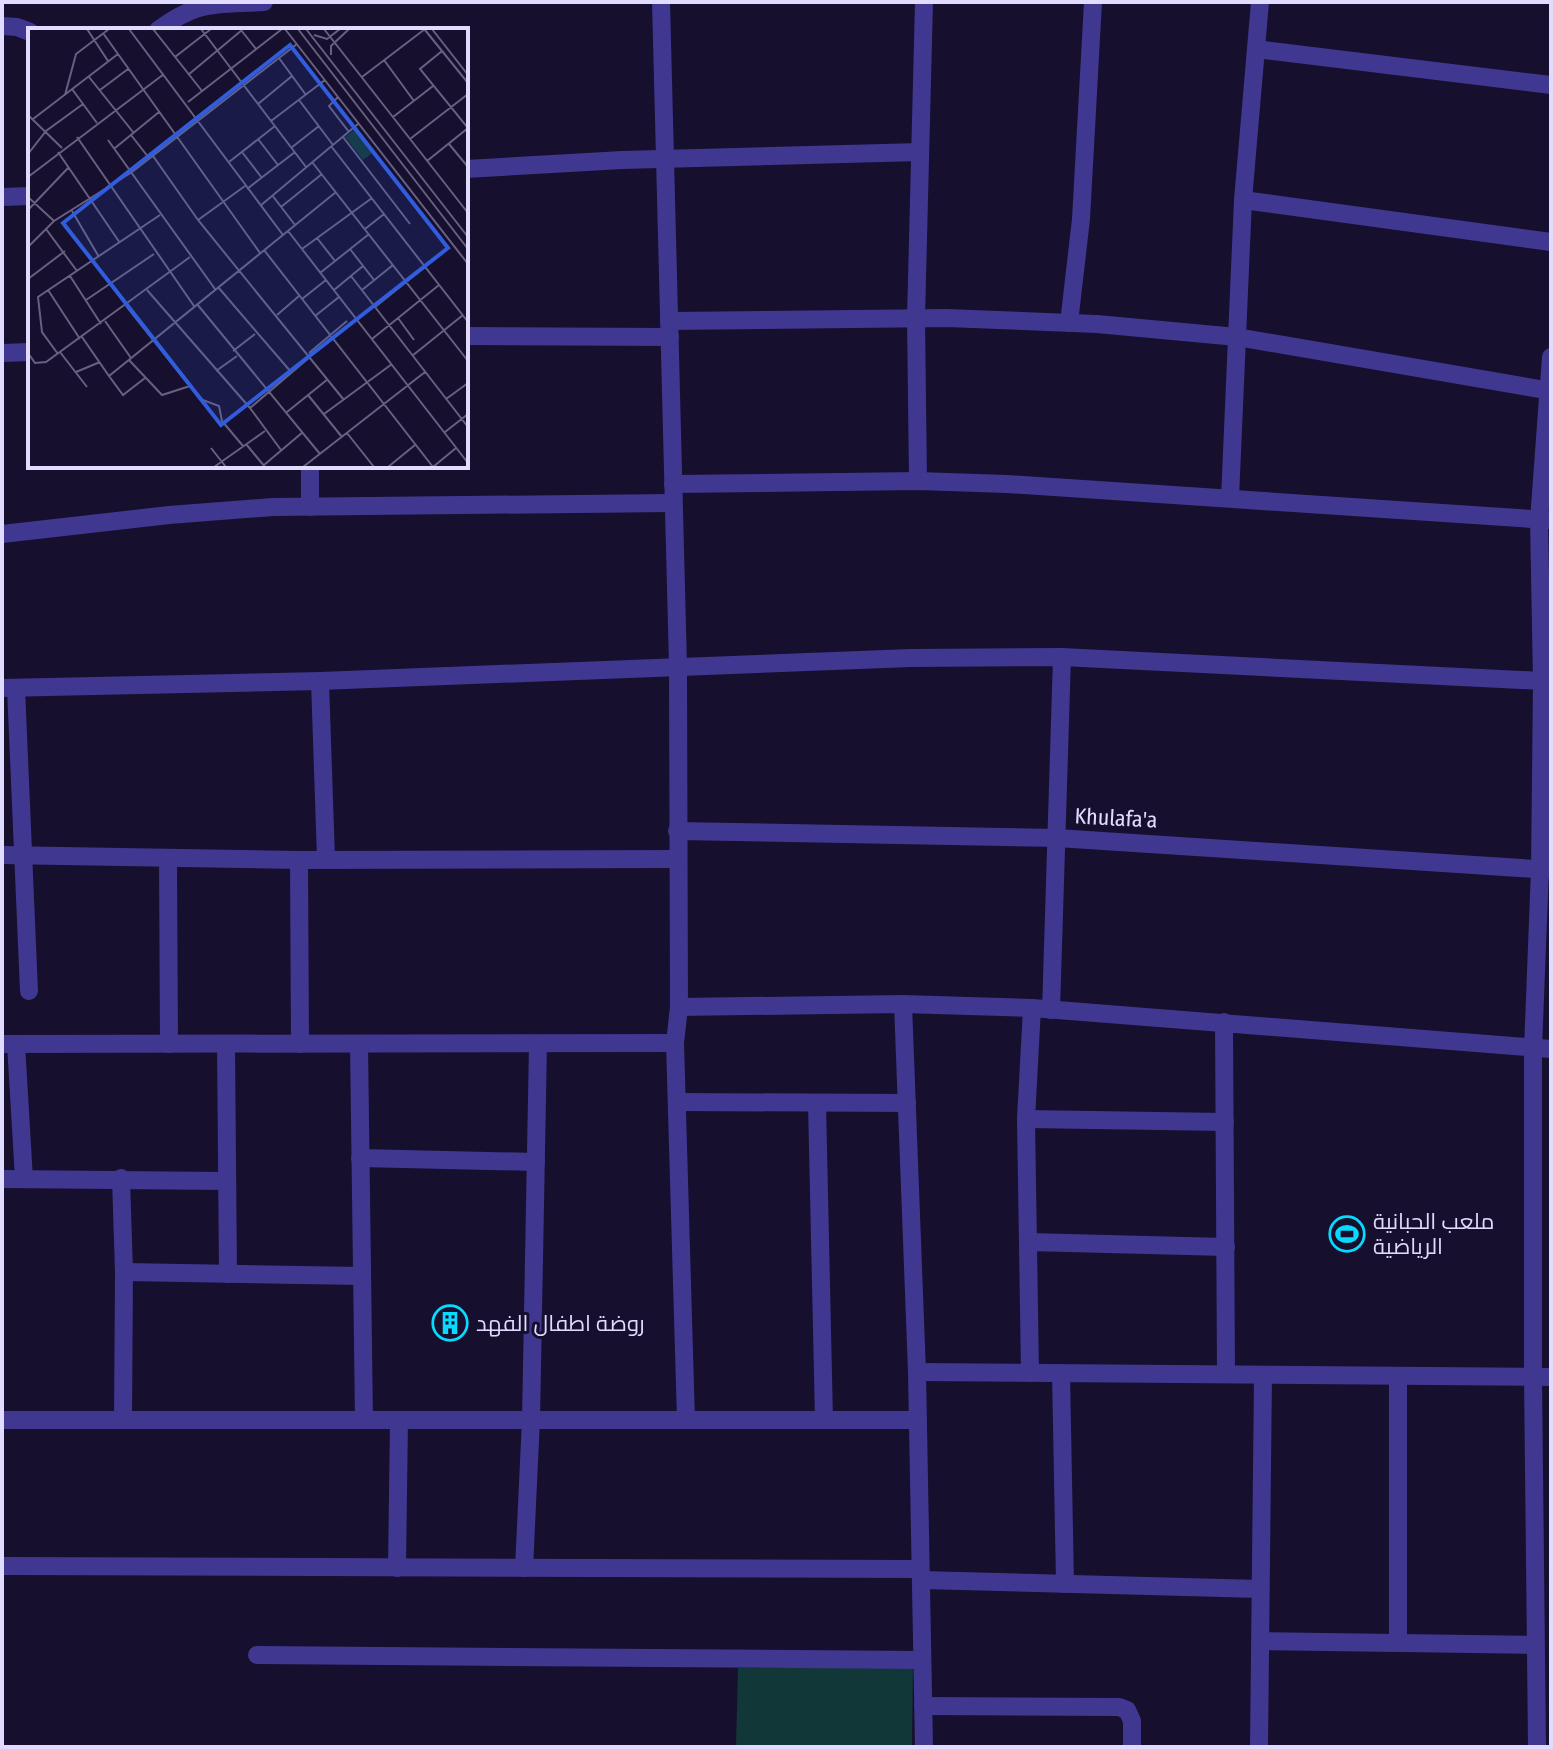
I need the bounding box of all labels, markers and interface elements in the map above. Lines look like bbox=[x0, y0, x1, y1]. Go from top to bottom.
inset map bbox=[28, 28, 468, 468]
street label: Khulafa'a bbox=[1074, 802, 1158, 834]
place label: ملعب الحبانية الرياضية bbox=[1373, 1208, 1494, 1260]
sports icon: ملعب الحبانية الرياضية bbox=[1328, 1215, 1366, 1253]
building icon: روضة اطفال الفهد bbox=[431, 1304, 469, 1342]
place label: روضة اطفال الفهد bbox=[476, 1310, 645, 1337]

